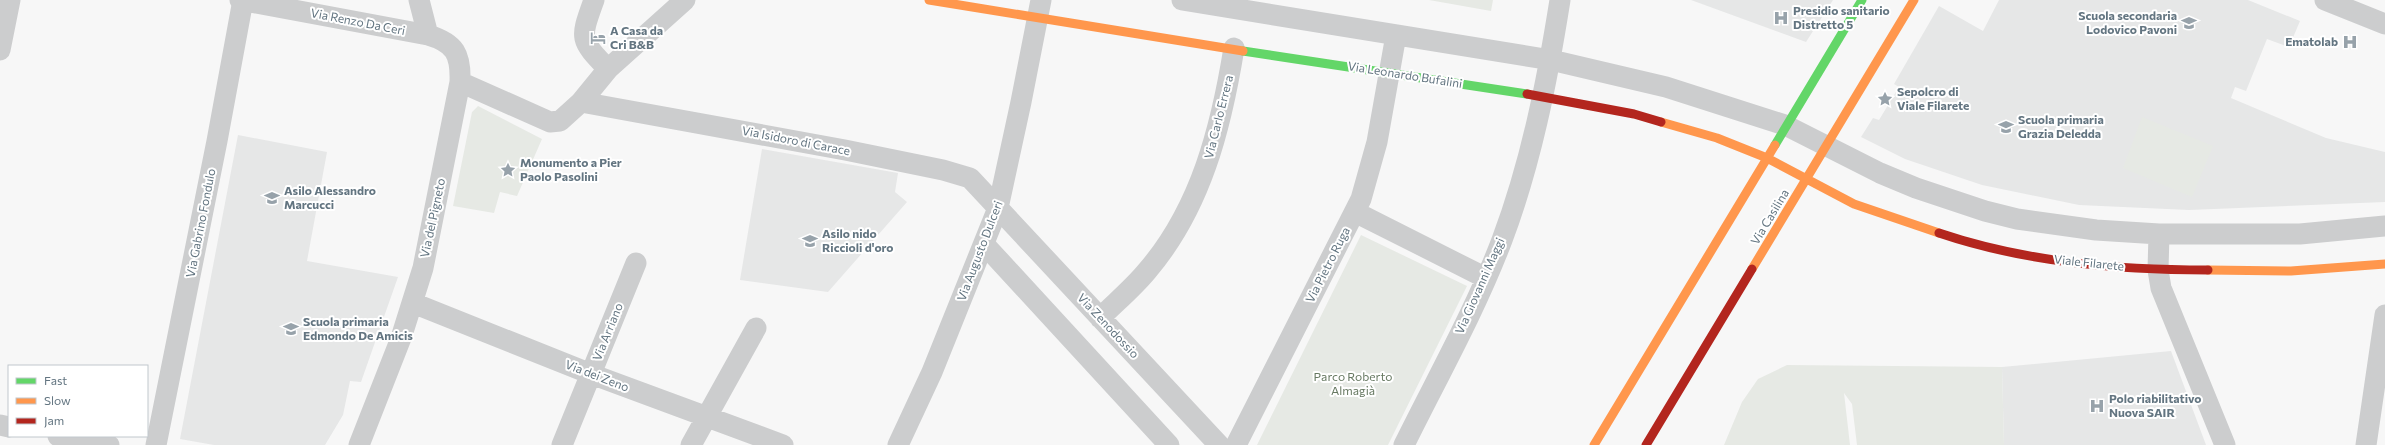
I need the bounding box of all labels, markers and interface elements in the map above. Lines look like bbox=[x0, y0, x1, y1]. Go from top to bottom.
place label: Presidio sanitario Distretto 5 bbox=[1793, 3, 1890, 31]
street label: Via Renzo Da Ceri bbox=[310, 5, 407, 37]
place label: Scuola secondaria Lodovico Pavoni bbox=[2078, 8, 2177, 36]
hospital icon: Presidio sanitario Distretto 5 bbox=[1772, 9, 1790, 27]
school or university icon: Scuola secondaria Lodovico Pavoni bbox=[2180, 14, 2198, 32]
place label: A Casa da Cri B&B bbox=[610, 23, 663, 51]
hotel icon: A Casa da Cri B&B bbox=[589, 29, 607, 47]
hospital icon: Ematolab bbox=[2341, 33, 2359, 51]
place label: Ematolab bbox=[2285, 34, 2338, 48]
street label: Via Leonardo Bufalini bbox=[1347, 58, 1463, 90]
street label: Via Carlo Errera bbox=[1201, 74, 1235, 160]
place label: Sepolcro di Viale Filarete bbox=[1897, 84, 1969, 112]
place icon: Sepolcro di Viale Filarete bbox=[1876, 90, 1894, 108]
place label: Scuola primaria Grazia Deledda bbox=[2018, 112, 2104, 140]
school or university icon: Scuola primaria Grazia Deledda bbox=[1997, 118, 2015, 136]
street label: Via Isidoro di Carace bbox=[741, 123, 852, 157]
place label: Monumento a Pier Paolo Pasolini bbox=[520, 155, 622, 183]
place icon: Monumento a Pier Paolo Pasolini bbox=[499, 161, 517, 179]
street label: Via Gabrino Fondulo bbox=[183, 167, 217, 279]
street label: Via del Pigneto bbox=[417, 177, 447, 259]
place label: Asilo Alessandro Marcucci bbox=[284, 183, 376, 211]
street label: Via Casilina bbox=[1747, 186, 1791, 247]
school or university icon: Asilo Alessandro Marcucci bbox=[263, 189, 281, 207]
street label: Via Augusto Dulceri bbox=[953, 198, 1005, 303]
street label: Via Pietro Ruga bbox=[1302, 224, 1352, 305]
place label: Asilo nido Riccioli d'oro bbox=[822, 226, 894, 254]
school or university icon: Asilo nido Riccioli d'oro bbox=[801, 232, 819, 250]
street label: Via Giovanni Maggi bbox=[1452, 235, 1507, 336]
street label: Viale Filarete bbox=[2053, 251, 2125, 273]
street label: Via Zenodossio bbox=[1075, 290, 1142, 361]
street label: Via Arriano bbox=[589, 301, 625, 363]
place label: Scuola primaria Edmondo De Amicis bbox=[303, 314, 413, 342]
school or university icon: Scuola primaria Edmondo De Amicis bbox=[282, 320, 300, 338]
street label: Via dei Zeno bbox=[564, 357, 631, 394]
legend bbox=[8, 365, 148, 437]
park label: Parco Roberto Almagià bbox=[1314, 369, 1392, 397]
text: Fast bbox=[44, 373, 67, 387]
place label: Polo riabilitativo Nuova SAIR bbox=[2109, 391, 2201, 419]
text: Slow bbox=[44, 393, 71, 407]
hospital icon: Polo riabilitativo Nuova SAIR bbox=[2088, 397, 2106, 415]
text: Jam bbox=[44, 413, 64, 428]

